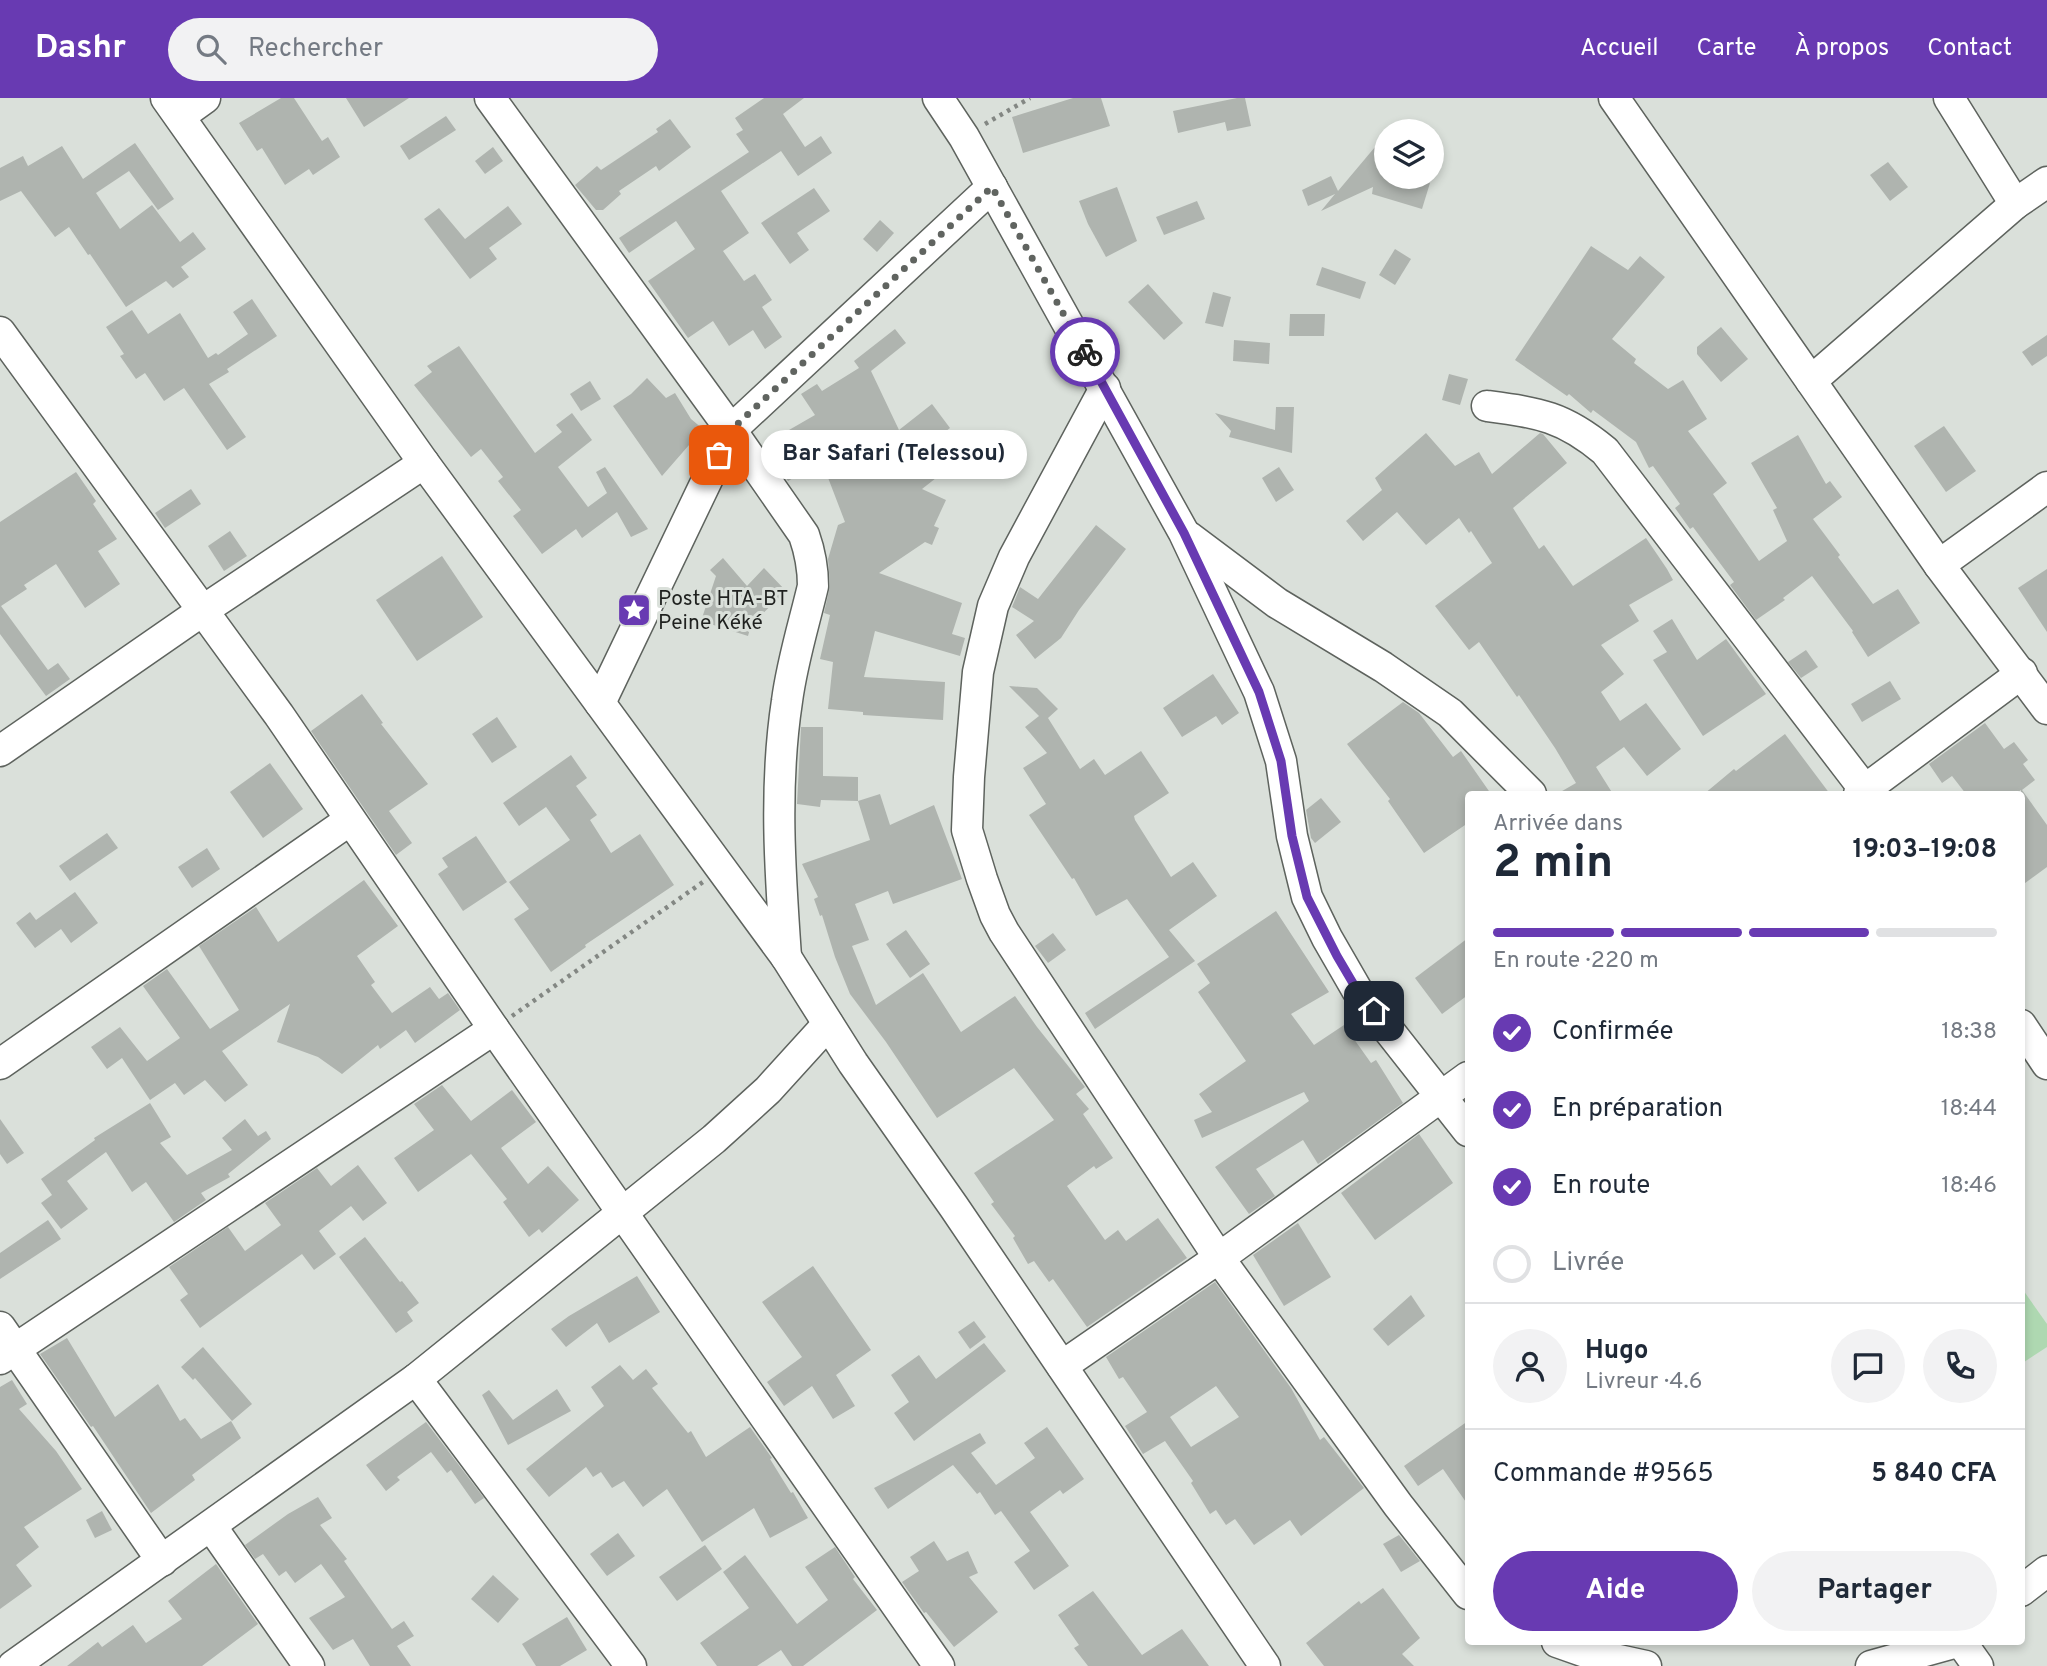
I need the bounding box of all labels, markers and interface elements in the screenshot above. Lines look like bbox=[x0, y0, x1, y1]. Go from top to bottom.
search box bbox=[168, 18, 658, 81]
text: Dashr bbox=[35, 28, 126, 70]
icon: search bbox=[192, 30, 230, 68]
text: Rechercher bbox=[248, 33, 383, 66]
text: Accueil bbox=[1580, 34, 1659, 64]
text: Carte bbox=[1697, 34, 1756, 64]
text: À propos bbox=[1794, 34, 1889, 64]
text: Contact bbox=[1927, 34, 2012, 64]
map controls bbox=[1374, 119, 1444, 189]
button: layers bbox=[1374, 119, 1444, 189]
courier bbox=[1050, 317, 1120, 387]
icon: bike bbox=[1066, 333, 1104, 371]
pin bbox=[689, 425, 749, 485]
callout: Bar Safari (Telessou) bbox=[761, 430, 1027, 480]
icon: bag bbox=[700, 436, 738, 474]
text: Bar Safari (Telessou) bbox=[782, 440, 1006, 469]
place label: Poste HTA-BT Peine Kéké bbox=[658, 586, 789, 637]
place icon: Poste HTA-BT Peine Kéké bbox=[615, 591, 653, 629]
text: Arrivée dans bbox=[1493, 810, 1623, 839]
text: 19:03–19:08 bbox=[1853, 834, 1997, 867]
text: 2 min bbox=[1493, 835, 1613, 894]
text: En route · 220 m bbox=[1493, 947, 1659, 976]
pin bbox=[1344, 981, 1404, 1041]
icon: home bbox=[1355, 992, 1393, 1030]
icon: check bbox=[1493, 1014, 1531, 1052]
text: Confirmée bbox=[1552, 1016, 1674, 1049]
text: 18:38 bbox=[1941, 1018, 1997, 1047]
icon: check bbox=[1493, 1091, 1531, 1129]
text: En préparation bbox=[1552, 1093, 1723, 1126]
text: 18:44 bbox=[1941, 1095, 1997, 1124]
icon: check bbox=[1493, 1168, 1531, 1206]
text: En route bbox=[1552, 1170, 1650, 1203]
text: 18:46 bbox=[1941, 1172, 1997, 1201]
text: Livrée bbox=[1552, 1247, 1624, 1280]
button: person bbox=[1493, 1329, 1567, 1403]
button: chat bbox=[1831, 1329, 1905, 1403]
button: phone bbox=[1923, 1329, 1997, 1403]
text: Hugo bbox=[1585, 1335, 1648, 1368]
text: Livreur · 4.6 bbox=[1585, 1368, 1702, 1397]
text: Commande #9565 bbox=[1493, 1458, 1714, 1491]
text: 5 840 CFA bbox=[1871, 1458, 1997, 1491]
button: Aide bbox=[1493, 1551, 1738, 1631]
button: Partager bbox=[1752, 1551, 1997, 1631]

